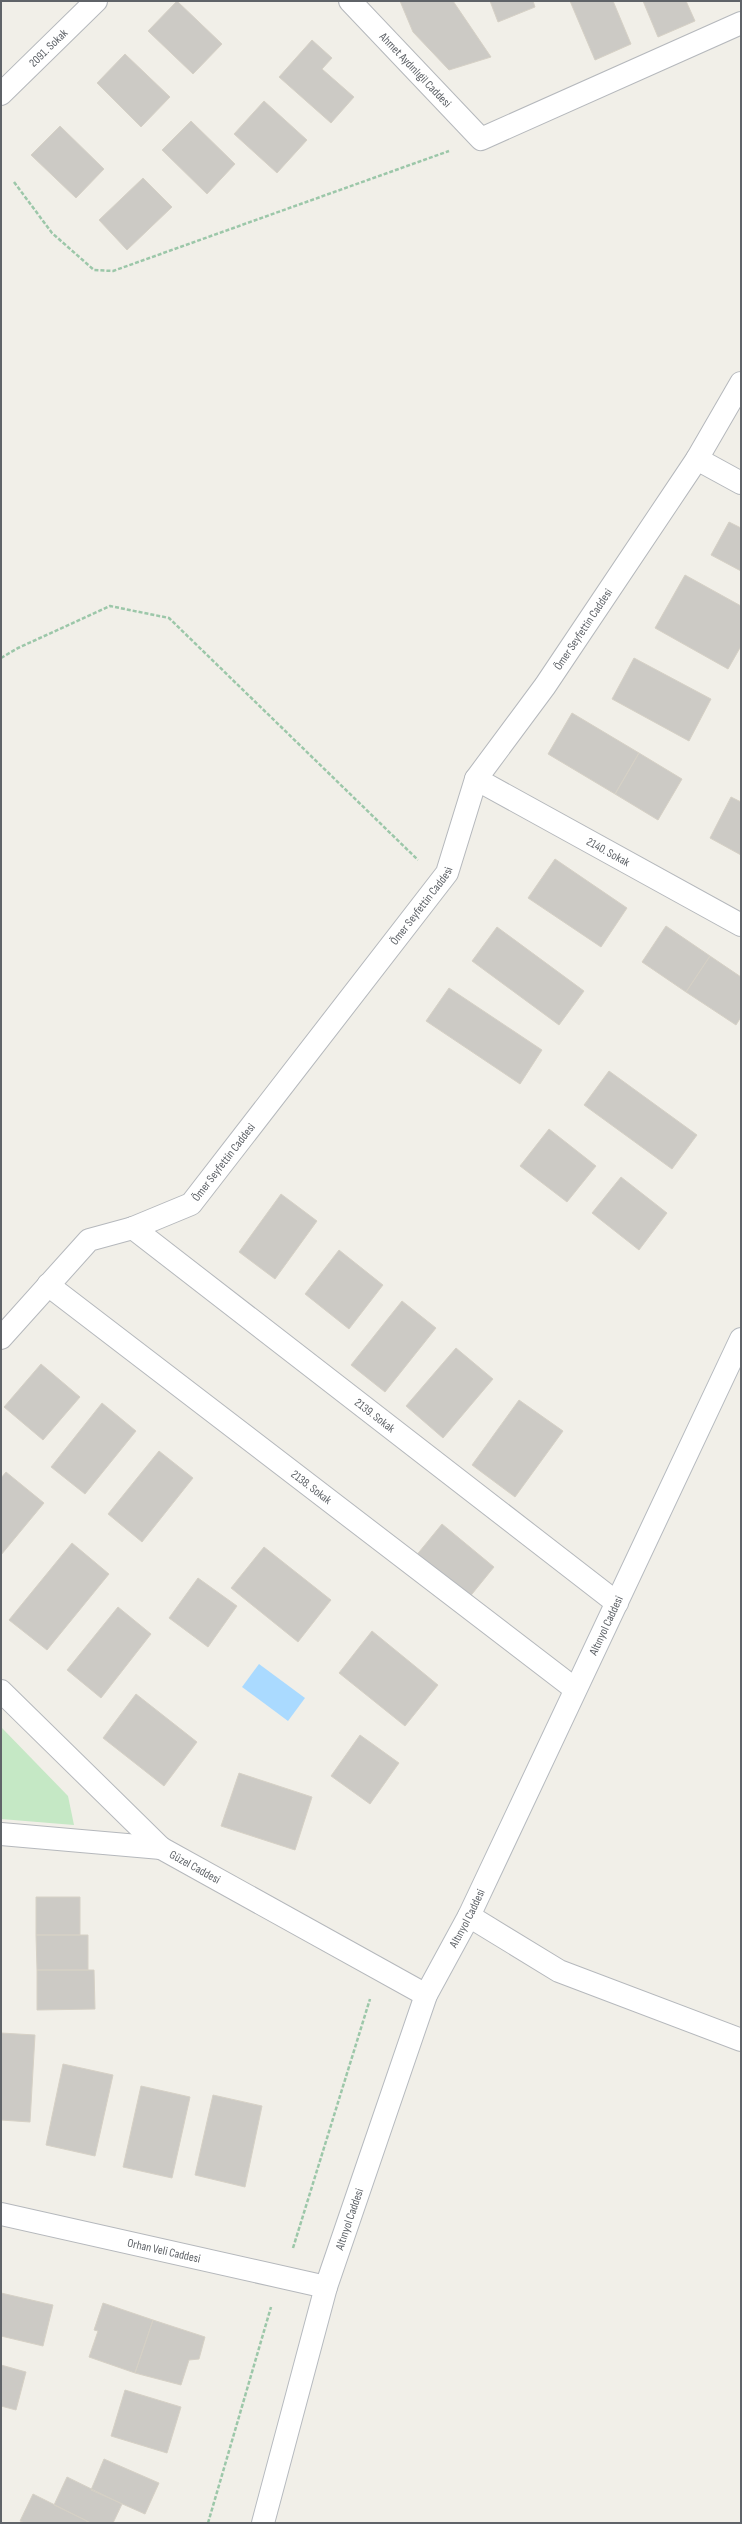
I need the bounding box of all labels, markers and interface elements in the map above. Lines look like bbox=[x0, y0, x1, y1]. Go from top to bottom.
street label: 2091. Sokak bbox=[26, 26, 71, 70]
street label: Ahmet Aydınlıgil Caddesi bbox=[375, 29, 454, 111]
street label: Ömer Seyfettin Caddesi bbox=[551, 586, 616, 673]
street label: 2140. Sokak bbox=[584, 834, 633, 870]
street label: Ömer Seyfettin Caddesi bbox=[387, 865, 456, 948]
street label: Ömer Seyfettin Caddesi bbox=[189, 1120, 259, 1205]
street label: 2139. Sokak bbox=[351, 1395, 398, 1437]
street label: 2138. Sokak bbox=[288, 1467, 335, 1508]
street label: Altınyol Caddesi bbox=[586, 1594, 627, 1659]
street label: Güzel Caddesi bbox=[167, 1847, 223, 1887]
street label: Altınyol Caddesi bbox=[446, 1887, 489, 1951]
street label: Altınyol Caddesi bbox=[332, 2187, 367, 2253]
street label: Orhan Veli Caddesi bbox=[126, 2236, 202, 2267]

